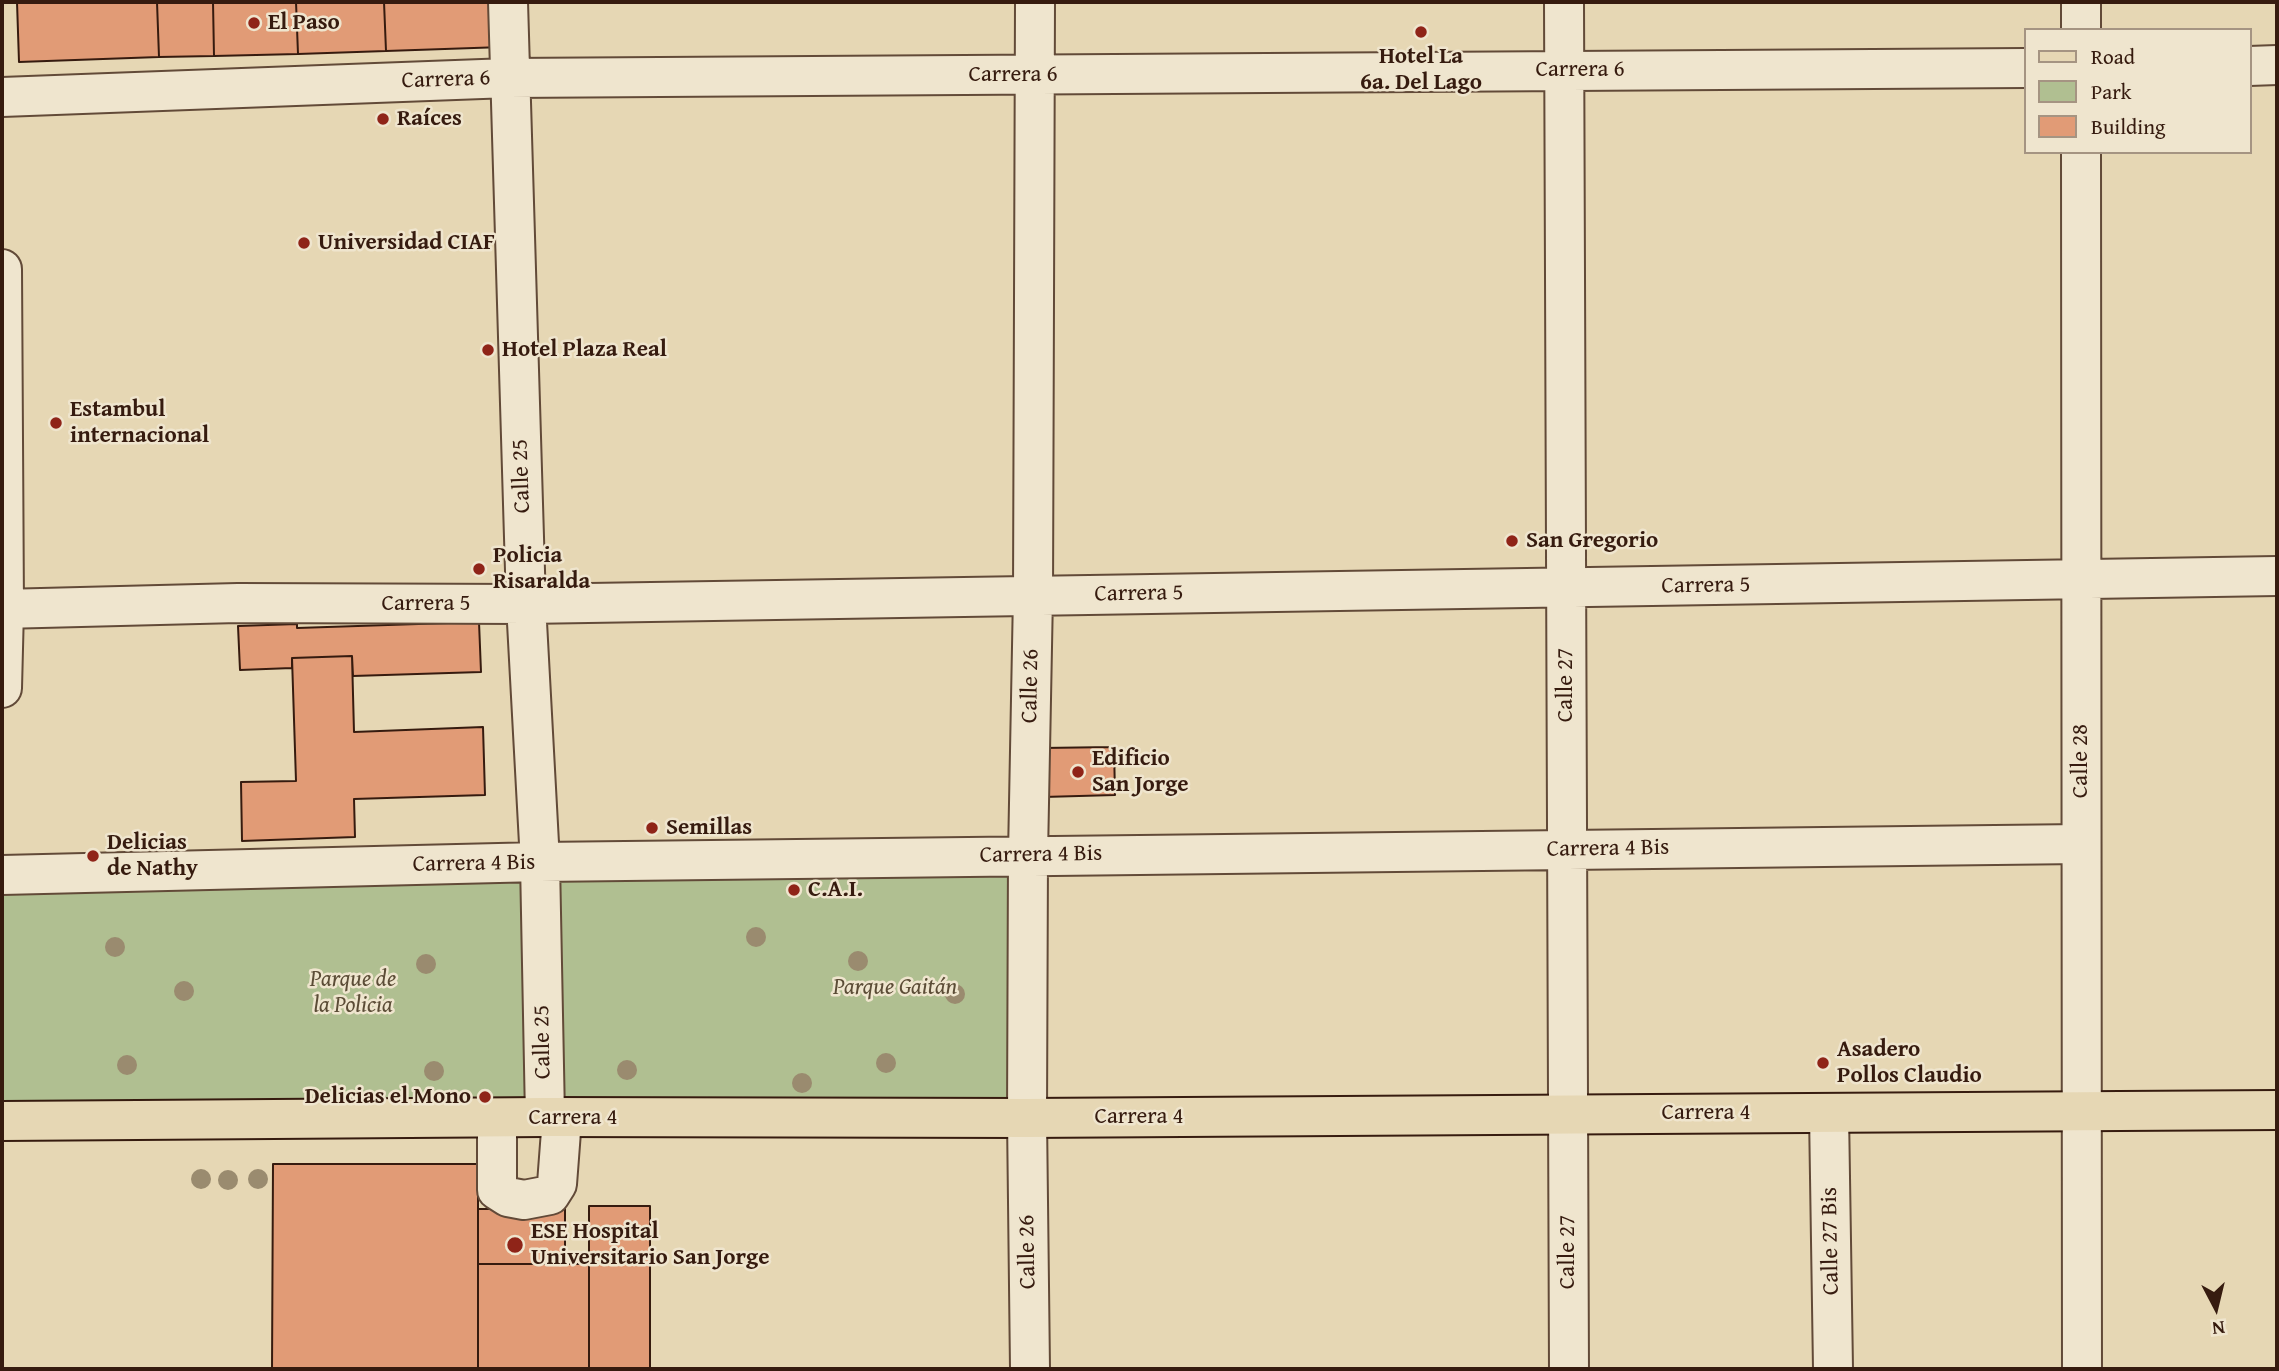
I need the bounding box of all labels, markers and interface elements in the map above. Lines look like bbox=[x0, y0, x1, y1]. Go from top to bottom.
place label: El Paso bbox=[268, 9, 340, 37]
marker: El Paso bbox=[246, 15, 262, 31]
marker: Hotel La 6a. Del Lago bbox=[1413, 24, 1429, 40]
legend bbox=[2024, 28, 2251, 154]
text: Road bbox=[2091, 41, 2135, 72]
place label: Hotel La 6a. Del Lago bbox=[1360, 43, 1482, 97]
street label: Carrera 6 bbox=[1535, 56, 1625, 84]
street label: Carrera 6 bbox=[968, 61, 1058, 89]
street label: Carrera 6 bbox=[401, 65, 491, 95]
text: Park bbox=[2091, 76, 2132, 107]
place label: Raíces bbox=[397, 105, 462, 133]
marker: Raíces bbox=[375, 111, 391, 127]
text: Building bbox=[2091, 111, 2165, 142]
place label: Universidad CIAF bbox=[318, 229, 495, 257]
marker: Universidad CIAF bbox=[296, 235, 312, 251]
place label: Hotel Plaza Real bbox=[502, 336, 667, 364]
marker: Hotel Plaza Real bbox=[480, 342, 496, 358]
place label: Estambul internacional bbox=[70, 396, 209, 450]
marker: Estambul internacional bbox=[48, 415, 64, 431]
street label: Calle 25 bbox=[507, 438, 537, 514]
place label: San Gregorio bbox=[1526, 527, 1658, 555]
marker: San Gregorio bbox=[1504, 533, 1520, 549]
place label: Policia Risaralda bbox=[493, 542, 590, 596]
marker: Policia Risaralda bbox=[471, 561, 487, 577]
street label: Carrera 5 bbox=[1661, 571, 1751, 601]
street label: Carrera 5 bbox=[1094, 579, 1184, 609]
street label: Carrera 5 bbox=[381, 590, 471, 618]
street label: Calle 27 bbox=[1552, 648, 1580, 722]
street label: Calle 26 bbox=[1017, 649, 1045, 723]
street label: Calle 28 bbox=[2067, 724, 2095, 798]
place label: Edificio San Jorge bbox=[1092, 745, 1189, 799]
marker: Edificio San Jorge bbox=[1070, 764, 1086, 780]
place label: Semillas bbox=[666, 814, 752, 842]
marker: Semillas bbox=[644, 820, 660, 836]
place label: Delicias de Nathy bbox=[107, 829, 198, 883]
street label: Carrera 4 Bis bbox=[1546, 834, 1670, 864]
street label: Carrera 4 Bis bbox=[979, 840, 1103, 870]
marker: Delicias de Nathy bbox=[85, 848, 101, 864]
street label: Carrera 4 Bis bbox=[412, 849, 536, 879]
place label: C.A.I. bbox=[808, 876, 863, 904]
marker: C.A.I. bbox=[786, 882, 802, 898]
park label: Parque de la Policia bbox=[310, 966, 396, 1020]
park label: Parque Gaitán bbox=[833, 974, 957, 1002]
street label: Calle 25 bbox=[529, 1005, 557, 1079]
place label: Asadero Pollos Claudio bbox=[1837, 1036, 1982, 1090]
marker: Asadero Pollos Claudio bbox=[1815, 1055, 1831, 1071]
place label: Delicias el Mono bbox=[305, 1083, 471, 1111]
marker: Delicias el Mono bbox=[477, 1089, 493, 1105]
street label: Carrera 4 bbox=[1661, 1099, 1751, 1127]
street label: Carrera 4 bbox=[1094, 1103, 1184, 1131]
street label: Carrera 4 bbox=[528, 1104, 618, 1132]
street label: Calle 27 Bis bbox=[1816, 1187, 1846, 1295]
street label: Calle 26 bbox=[1014, 1215, 1042, 1289]
street label: Calle 27 bbox=[1554, 1215, 1582, 1289]
place label: ESE Hospital Universitario San Jorge bbox=[531, 1218, 769, 1272]
marker: ESE Hospital Universitario San Jorge bbox=[505, 1235, 525, 1255]
north arrow bbox=[2181, 1273, 2251, 1343]
text: N bbox=[2211, 1314, 2227, 1344]

